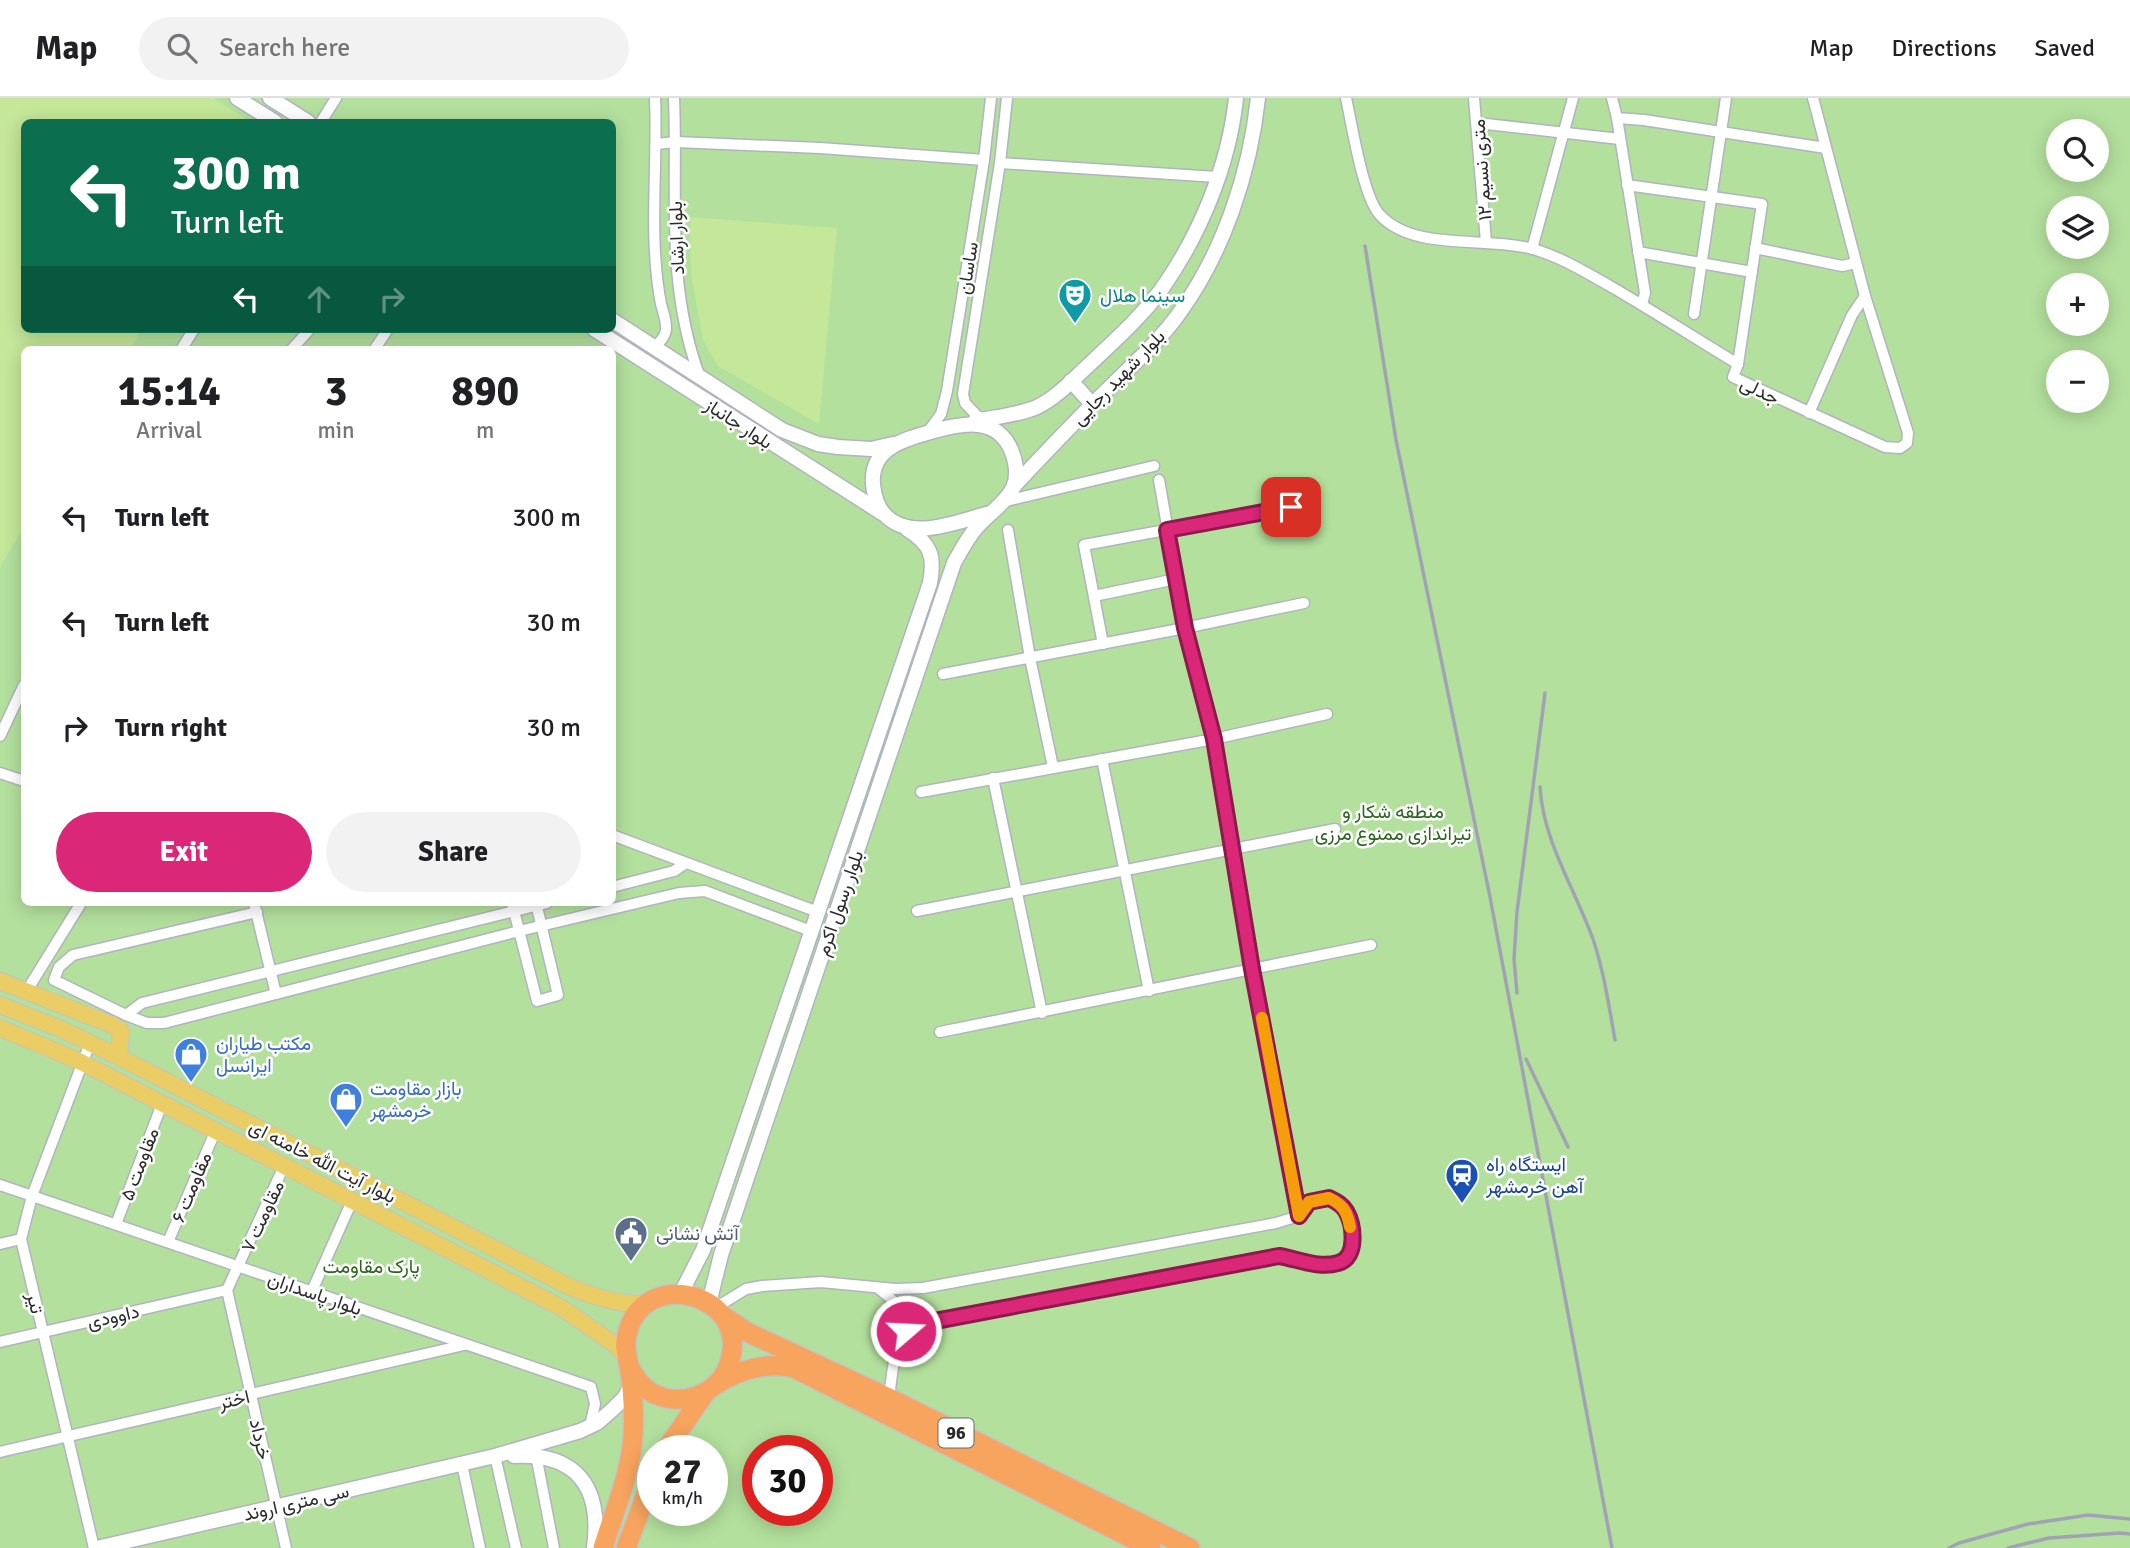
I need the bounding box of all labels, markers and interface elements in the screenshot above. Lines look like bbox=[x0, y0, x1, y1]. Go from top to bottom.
search box bbox=[139, 17, 629, 80]
text: Map bbox=[35, 28, 97, 69]
icon: search bbox=[163, 29, 201, 67]
text: Search here bbox=[219, 32, 350, 64]
text: Map bbox=[1809, 33, 1854, 63]
text: Directions bbox=[1892, 33, 1997, 63]
text: Saved bbox=[2035, 33, 2095, 63]
street label: ۱۲ متری نسیم bbox=[1466, 118, 1498, 222]
map controls bbox=[2046, 119, 2109, 413]
button: search bbox=[2046, 119, 2109, 182]
text: 300 m bbox=[171, 143, 301, 203]
icon: left bbox=[56, 147, 147, 238]
button: layers bbox=[2046, 196, 2109, 259]
street label: بلوار ارشاد bbox=[664, 201, 690, 275]
text: Turn left bbox=[171, 203, 284, 242]
street label: ساسان bbox=[952, 240, 984, 296]
button: + bbox=[2046, 273, 2109, 336]
theatre icon: سینما هلال bbox=[1056, 276, 1094, 325]
icon: left bbox=[227, 280, 265, 318]
icon: ahead bbox=[300, 280, 338, 318]
icon: right bbox=[373, 280, 411, 318]
place label: سینما هلال bbox=[1100, 284, 1185, 308]
street label: بلوار شهید رجایی bbox=[1067, 325, 1171, 431]
button: − bbox=[2046, 350, 2109, 413]
text: 15:14 bbox=[118, 366, 221, 417]
text: 3 bbox=[325, 366, 347, 417]
text: 890 bbox=[451, 366, 519, 417]
street label: جدلی bbox=[1736, 371, 1783, 411]
street label: بلوار جانباز bbox=[699, 392, 777, 455]
text: Arrival bbox=[136, 416, 202, 445]
text: min bbox=[317, 416, 355, 445]
text: m bbox=[476, 416, 494, 445]
pin bbox=[1261, 477, 1321, 537]
icon: arrive bbox=[1272, 488, 1310, 526]
icon: left bbox=[56, 499, 94, 537]
text: Turn left bbox=[115, 502, 209, 534]
text: 300 m bbox=[512, 502, 581, 534]
icon: left bbox=[56, 604, 94, 642]
text: Turn left bbox=[115, 607, 209, 639]
text: 30 m bbox=[526, 607, 581, 639]
icon: right bbox=[56, 709, 94, 747]
text: Turn right bbox=[115, 712, 227, 744]
text: 30 m bbox=[526, 712, 581, 744]
park label: منطقه شکار و تیراندازی ممنوع مرزی bbox=[1315, 800, 1472, 846]
button: Exit bbox=[56, 812, 312, 892]
button: Share bbox=[326, 812, 581, 892]
street label: بلوار رسول اکرم bbox=[811, 847, 869, 959]
place label: مكتب طياران ايرانسل bbox=[216, 1032, 311, 1078]
shop icon: مكتب طياران ايرانسل bbox=[172, 1035, 210, 1084]
place label: بازار مقاومت خرمشهر bbox=[369, 1077, 462, 1123]
shop icon: بازار مقاومت خرمشهر bbox=[327, 1080, 365, 1129]
street label: بلوار آیت الله خامنه ای bbox=[245, 1115, 400, 1209]
street label: مقاومت ۵ bbox=[115, 1124, 165, 1204]
street label: مقاومت ۶ bbox=[166, 1149, 217, 1226]
place label: ایستگاه راه آهن خرمشهر bbox=[1485, 1153, 1585, 1199]
station icon: ایستگاه راه آهن خرمشهر bbox=[1443, 1156, 1481, 1205]
street label: مقاومت ۷ bbox=[236, 1177, 290, 1256]
public building icon: آتش نشانی bbox=[612, 1214, 650, 1263]
place label: آتش نشانی bbox=[656, 1222, 740, 1246]
park label: پارک مقاومت bbox=[322, 1255, 420, 1280]
street label: بلوار پاسداران bbox=[264, 1267, 365, 1322]
street label: تیر bbox=[21, 1289, 49, 1316]
position arrow bbox=[869, 1294, 943, 1368]
street label: داوودی bbox=[85, 1299, 142, 1335]
street label: اختر bbox=[215, 1385, 252, 1415]
street label: خرداد bbox=[244, 1416, 276, 1462]
road number: 96 bbox=[939, 1418, 974, 1448]
speed limit sign: 30 bbox=[742, 1435, 833, 1526]
text: 27 bbox=[664, 1450, 701, 1493]
street label: سی متری اروند bbox=[241, 1479, 352, 1527]
text: km/h bbox=[662, 1487, 703, 1509]

